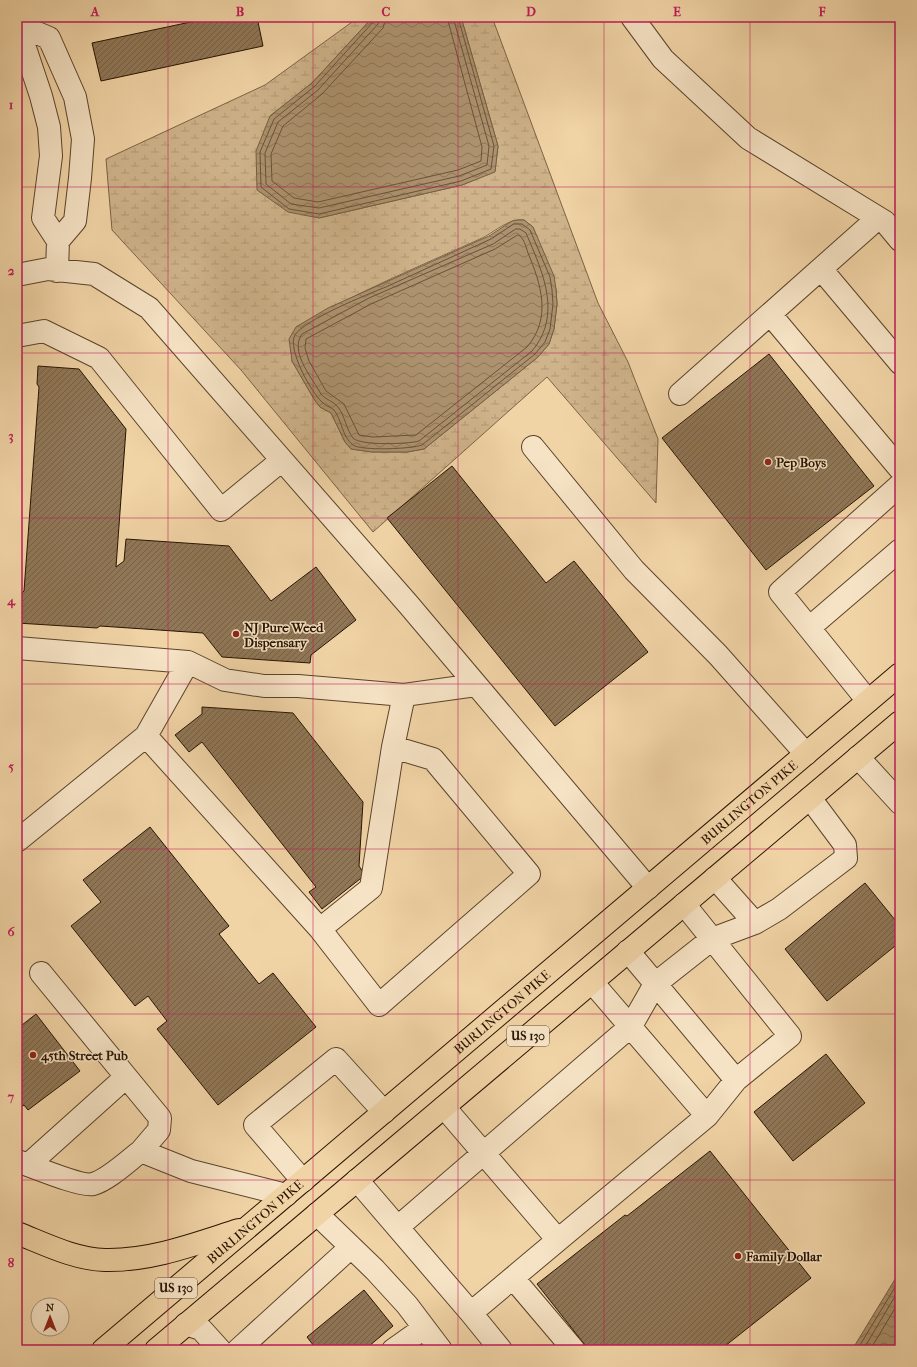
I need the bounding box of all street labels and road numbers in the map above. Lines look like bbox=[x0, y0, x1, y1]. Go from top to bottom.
street label: BURLINGTON PIKE bbox=[698, 757, 800, 847]
street label: BURLINGTON PIKE bbox=[451, 967, 553, 1057]
road number: US 130 bbox=[507, 1026, 549, 1046]
street label: BURLINGTON PIKE bbox=[204, 1176, 306, 1266]
road number: US 130 bbox=[155, 1278, 197, 1298]

